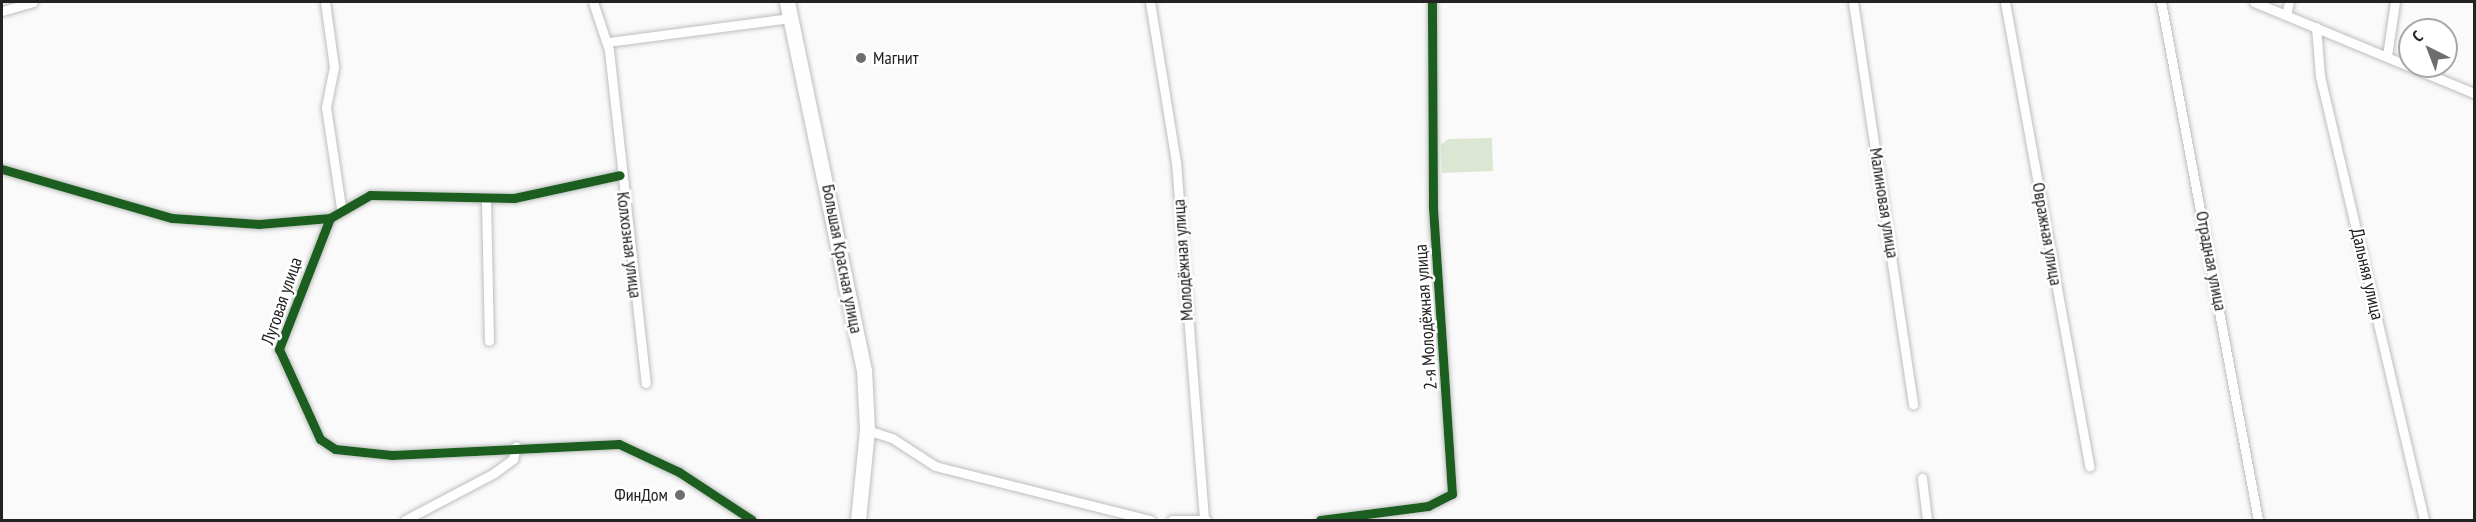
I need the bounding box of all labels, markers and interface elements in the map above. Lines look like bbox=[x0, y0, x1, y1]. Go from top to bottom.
north arrow bbox=[2398, 18, 2458, 78]
text: С bbox=[2408, 26, 2427, 46]
place label: Магнит bbox=[873, 47, 918, 69]
marker: Магнит bbox=[854, 51, 868, 65]
street label: Малиновая улица bbox=[1865, 146, 1903, 260]
street label: Овражная улица bbox=[2027, 181, 2067, 287]
street label: Большая Красная улица bbox=[817, 183, 867, 335]
street label: Колхозная улица bbox=[612, 191, 646, 299]
street label: Молодёжная улица bbox=[1168, 198, 1198, 322]
street label: Отрадная улица bbox=[2191, 209, 2231, 313]
street label: Дальняя улица bbox=[2346, 226, 2388, 322]
street label: 2-я Молодёжная улица bbox=[1410, 243, 1442, 391]
street label: Луговая улица bbox=[257, 255, 307, 347]
place label: ФинДом bbox=[614, 484, 668, 506]
marker: ФинДом bbox=[673, 488, 687, 502]

